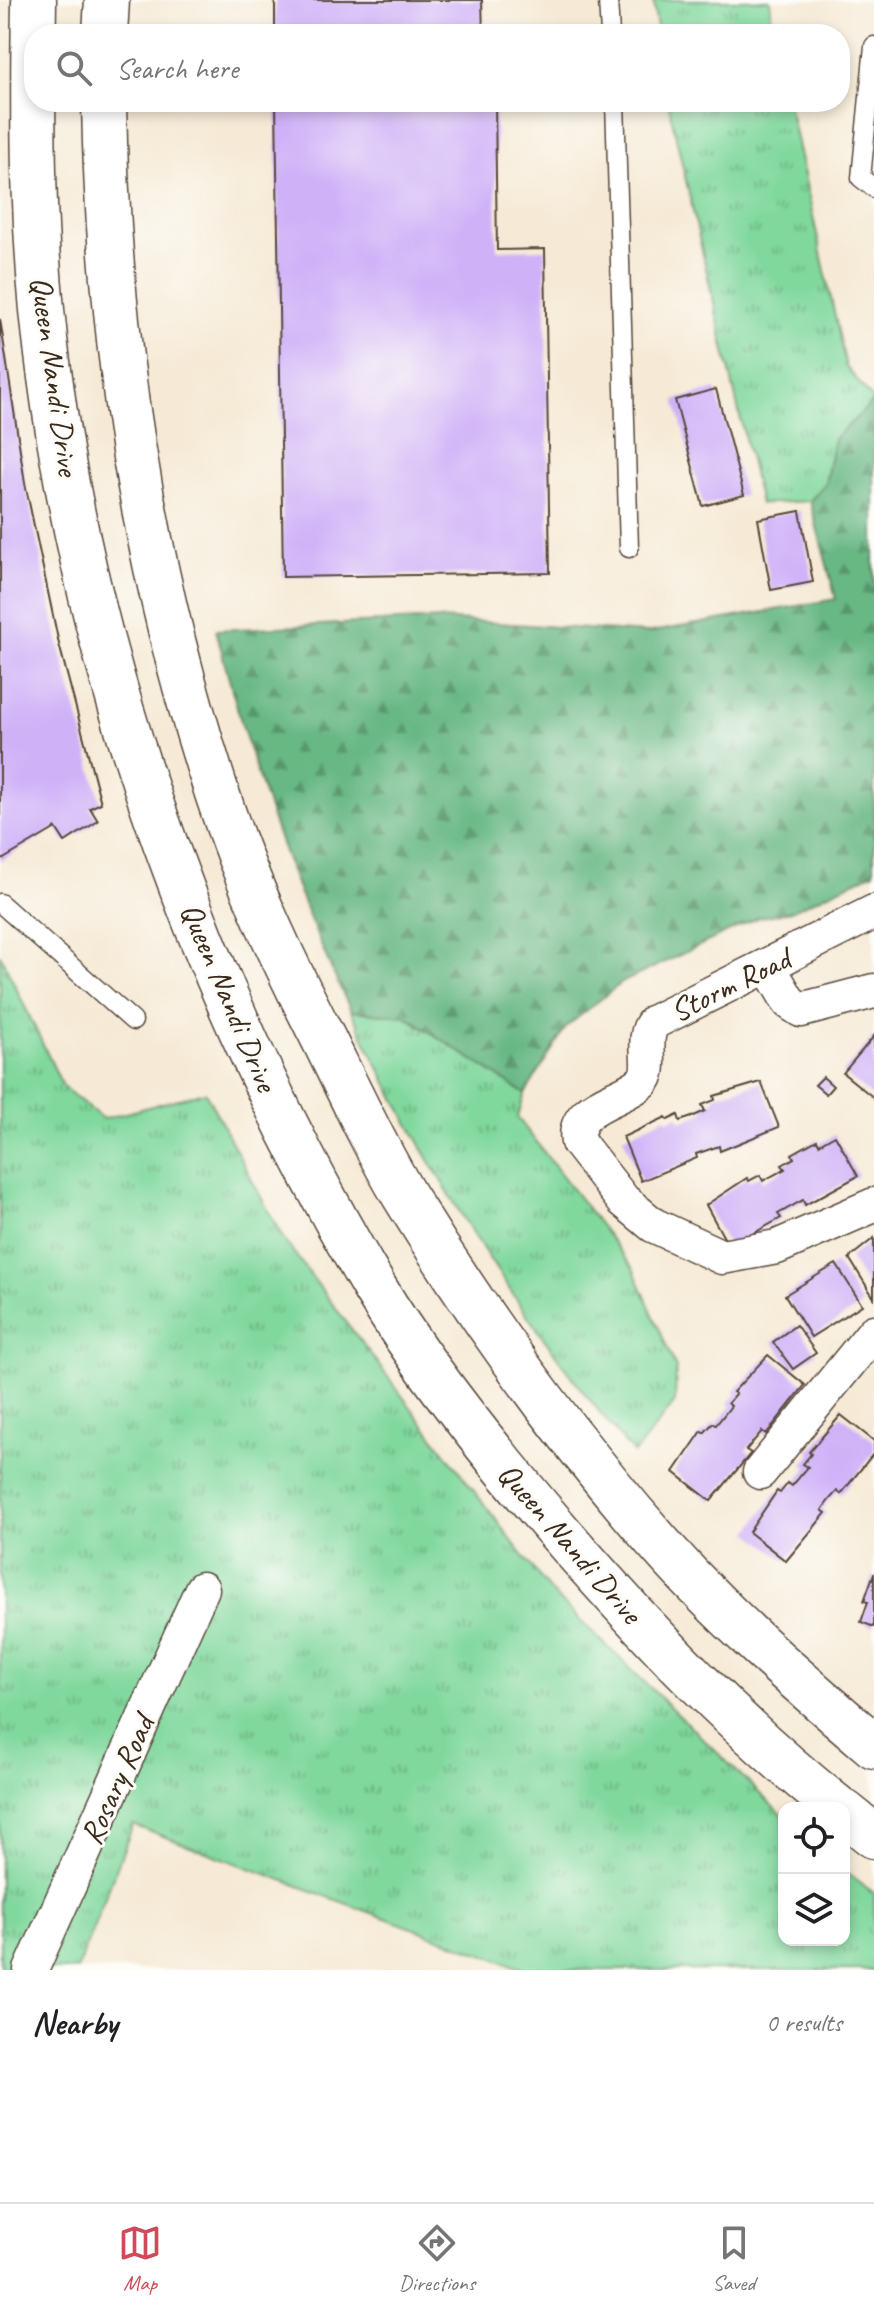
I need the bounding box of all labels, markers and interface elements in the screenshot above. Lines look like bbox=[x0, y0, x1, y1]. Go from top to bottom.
search box bbox=[24, 24, 850, 112]
icon: search bbox=[52, 46, 96, 90]
text: Search here bbox=[116, 49, 238, 87]
street label: Queen Nandi Drive bbox=[21, 274, 90, 481]
street label: Queen Nandi Drive bbox=[171, 897, 288, 1100]
street label: Storm Road bbox=[663, 937, 801, 1032]
street label: Queen Nandi Drive bbox=[489, 1454, 653, 1634]
street label: Rosary Road bbox=[70, 1705, 165, 1851]
map controls bbox=[778, 1802, 850, 1946]
button: locate bbox=[778, 1802, 850, 1874]
button: layers bbox=[778, 1874, 850, 1946]
text: Nearby bbox=[32, 2001, 118, 2044]
text: 0 results bbox=[766, 2006, 842, 2039]
tab: Map bbox=[118, 2221, 162, 2297]
tab: Directions bbox=[399, 2221, 475, 2297]
tab: Saved bbox=[712, 2221, 756, 2297]

